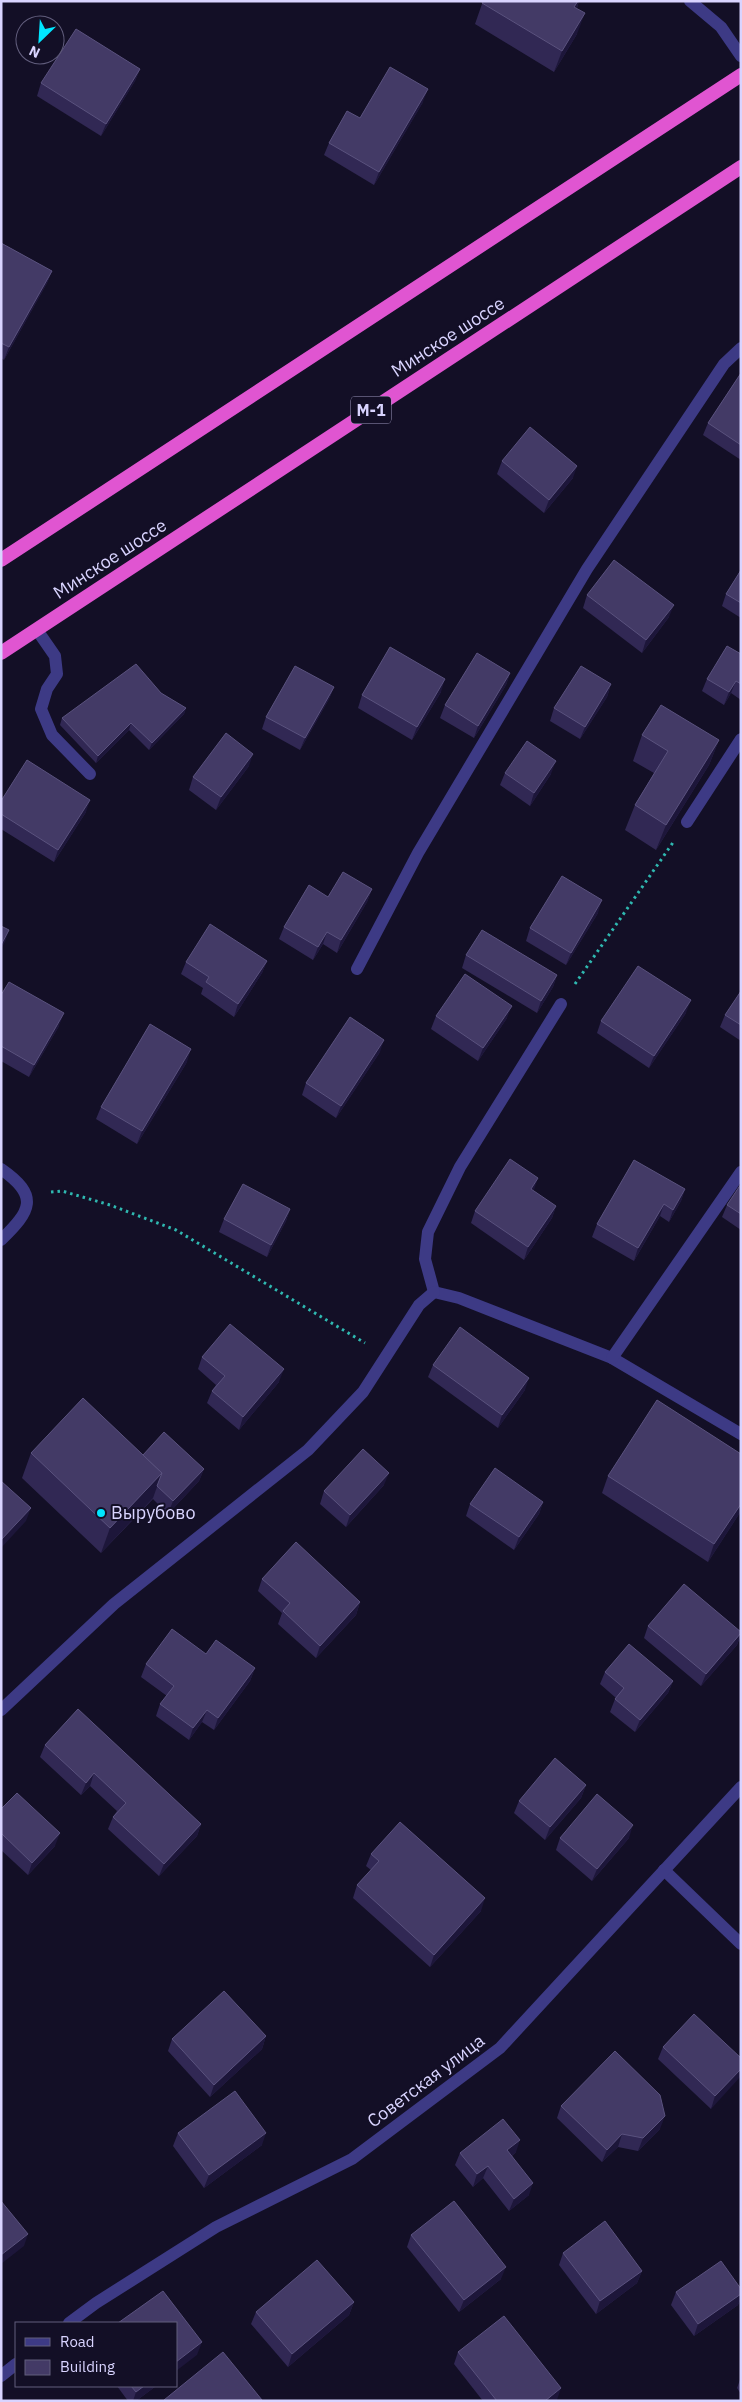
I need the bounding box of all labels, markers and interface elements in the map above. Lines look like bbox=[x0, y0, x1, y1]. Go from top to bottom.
north arrow bbox=[15, 15, 65, 65]
text: N bbox=[26, 41, 43, 62]
street label: Минское шоссе bbox=[387, 291, 509, 382]
road number: М-1 bbox=[351, 396, 391, 424]
street label: Минское шоссе bbox=[49, 513, 171, 604]
place label: Вырубово bbox=[111, 1501, 195, 1524]
marker: Вырубово bbox=[95, 1507, 107, 1519]
street label: Советская улица bbox=[362, 2029, 489, 2132]
legend bbox=[15, 2322, 178, 2387]
text: Road bbox=[60, 2332, 95, 2351]
text: Building bbox=[60, 2357, 115, 2376]

